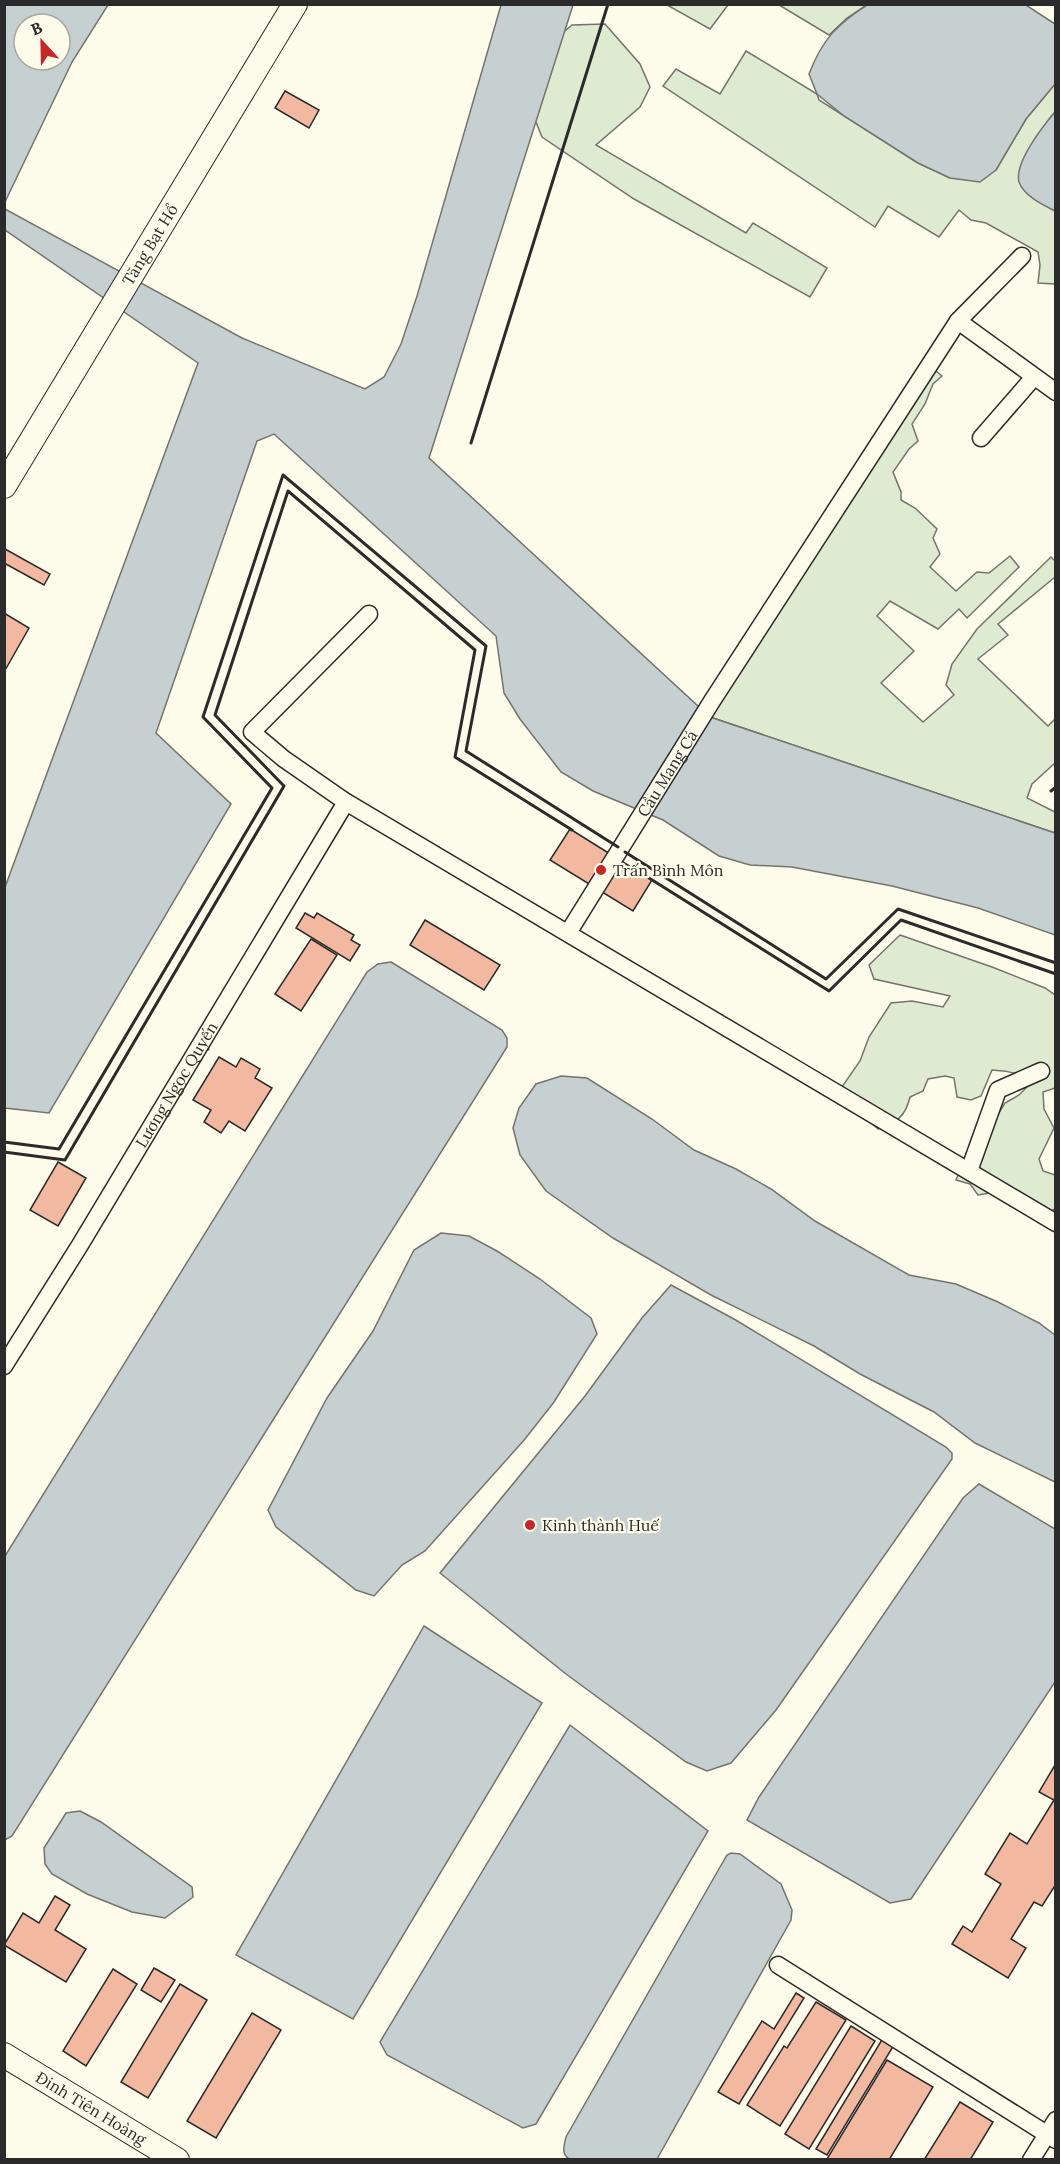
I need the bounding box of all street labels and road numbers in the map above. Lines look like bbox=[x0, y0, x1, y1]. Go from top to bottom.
street label: Tăng Bạt Hổ bbox=[118, 200, 182, 289]
street label: Cầu Mang Cá bbox=[633, 726, 702, 820]
street label: Lương Ngọc Quyến bbox=[131, 1018, 222, 1151]
street label: Đinh Tiên Hoàng bbox=[32, 2067, 151, 2150]

